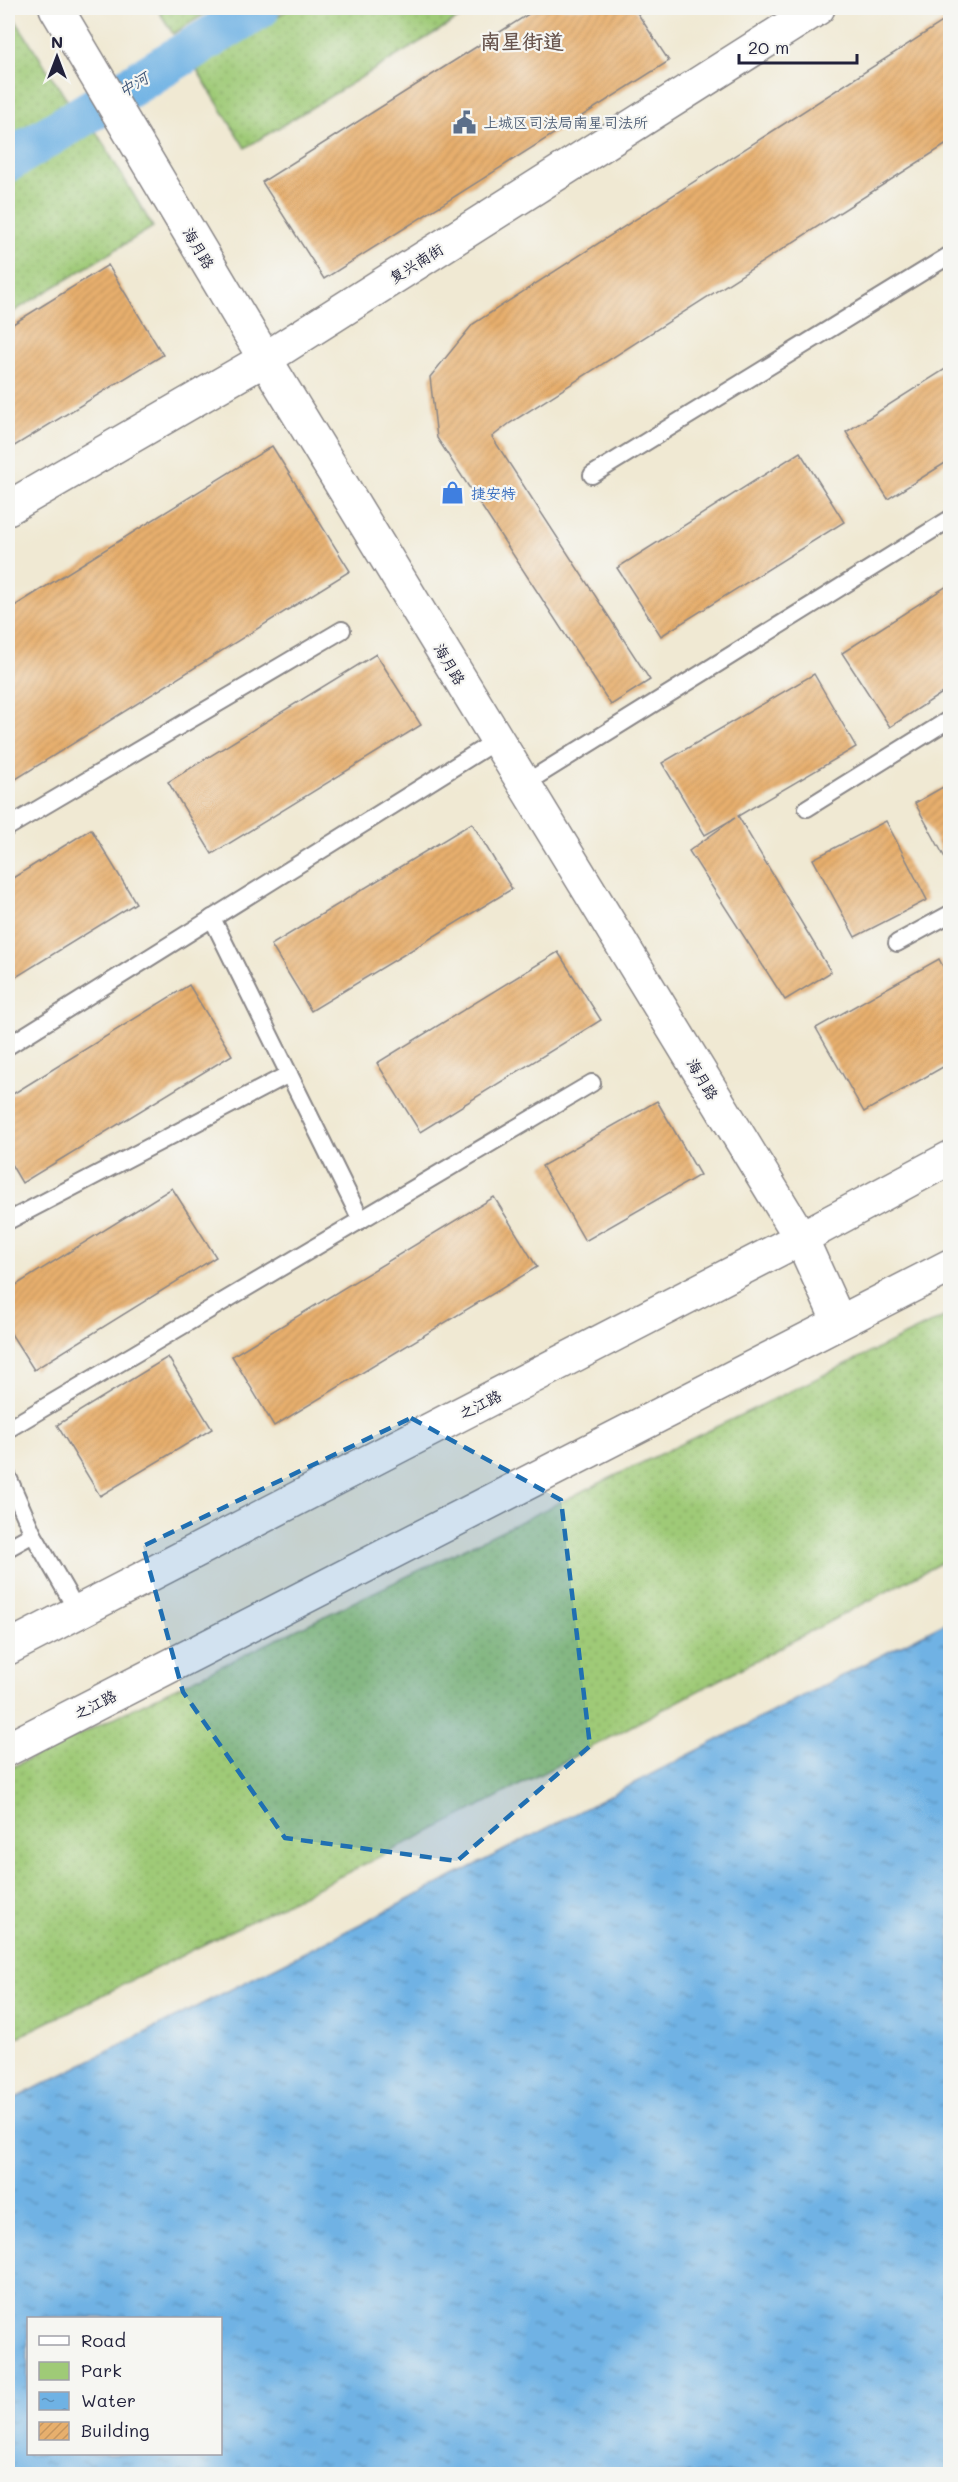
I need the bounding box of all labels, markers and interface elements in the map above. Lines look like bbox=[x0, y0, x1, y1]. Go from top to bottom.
north arrow bbox=[27, 27, 87, 87]
district label: 南星街道 bbox=[480, 27, 564, 54]
scale bar bbox=[739, 27, 858, 65]
text: N bbox=[51, 31, 63, 52]
text: 20 m bbox=[748, 35, 789, 59]
water label: 中河 bbox=[114, 65, 155, 101]
public building icon: 上城区司法局南星司法所 bbox=[452, 109, 478, 135]
place label: 上城区司法局南星司法所 bbox=[483, 112, 648, 132]
street label: 海月路 bbox=[179, 224, 219, 272]
street label: 复兴南街 bbox=[385, 239, 447, 287]
shop icon: 捷安特 bbox=[440, 480, 466, 506]
place label: 捷安特 bbox=[471, 483, 516, 503]
street label: 海月路 bbox=[430, 640, 470, 688]
street label: 海月路 bbox=[683, 1055, 723, 1103]
street label: 之江路 bbox=[455, 1385, 505, 1423]
street label: 之江路 bbox=[70, 1685, 120, 1723]
legend bbox=[27, 2317, 222, 2455]
text: Road bbox=[81, 2328, 126, 2352]
text: Park bbox=[81, 2358, 122, 2382]
text: Water bbox=[81, 2388, 136, 2412]
text: Building bbox=[81, 2418, 149, 2442]

